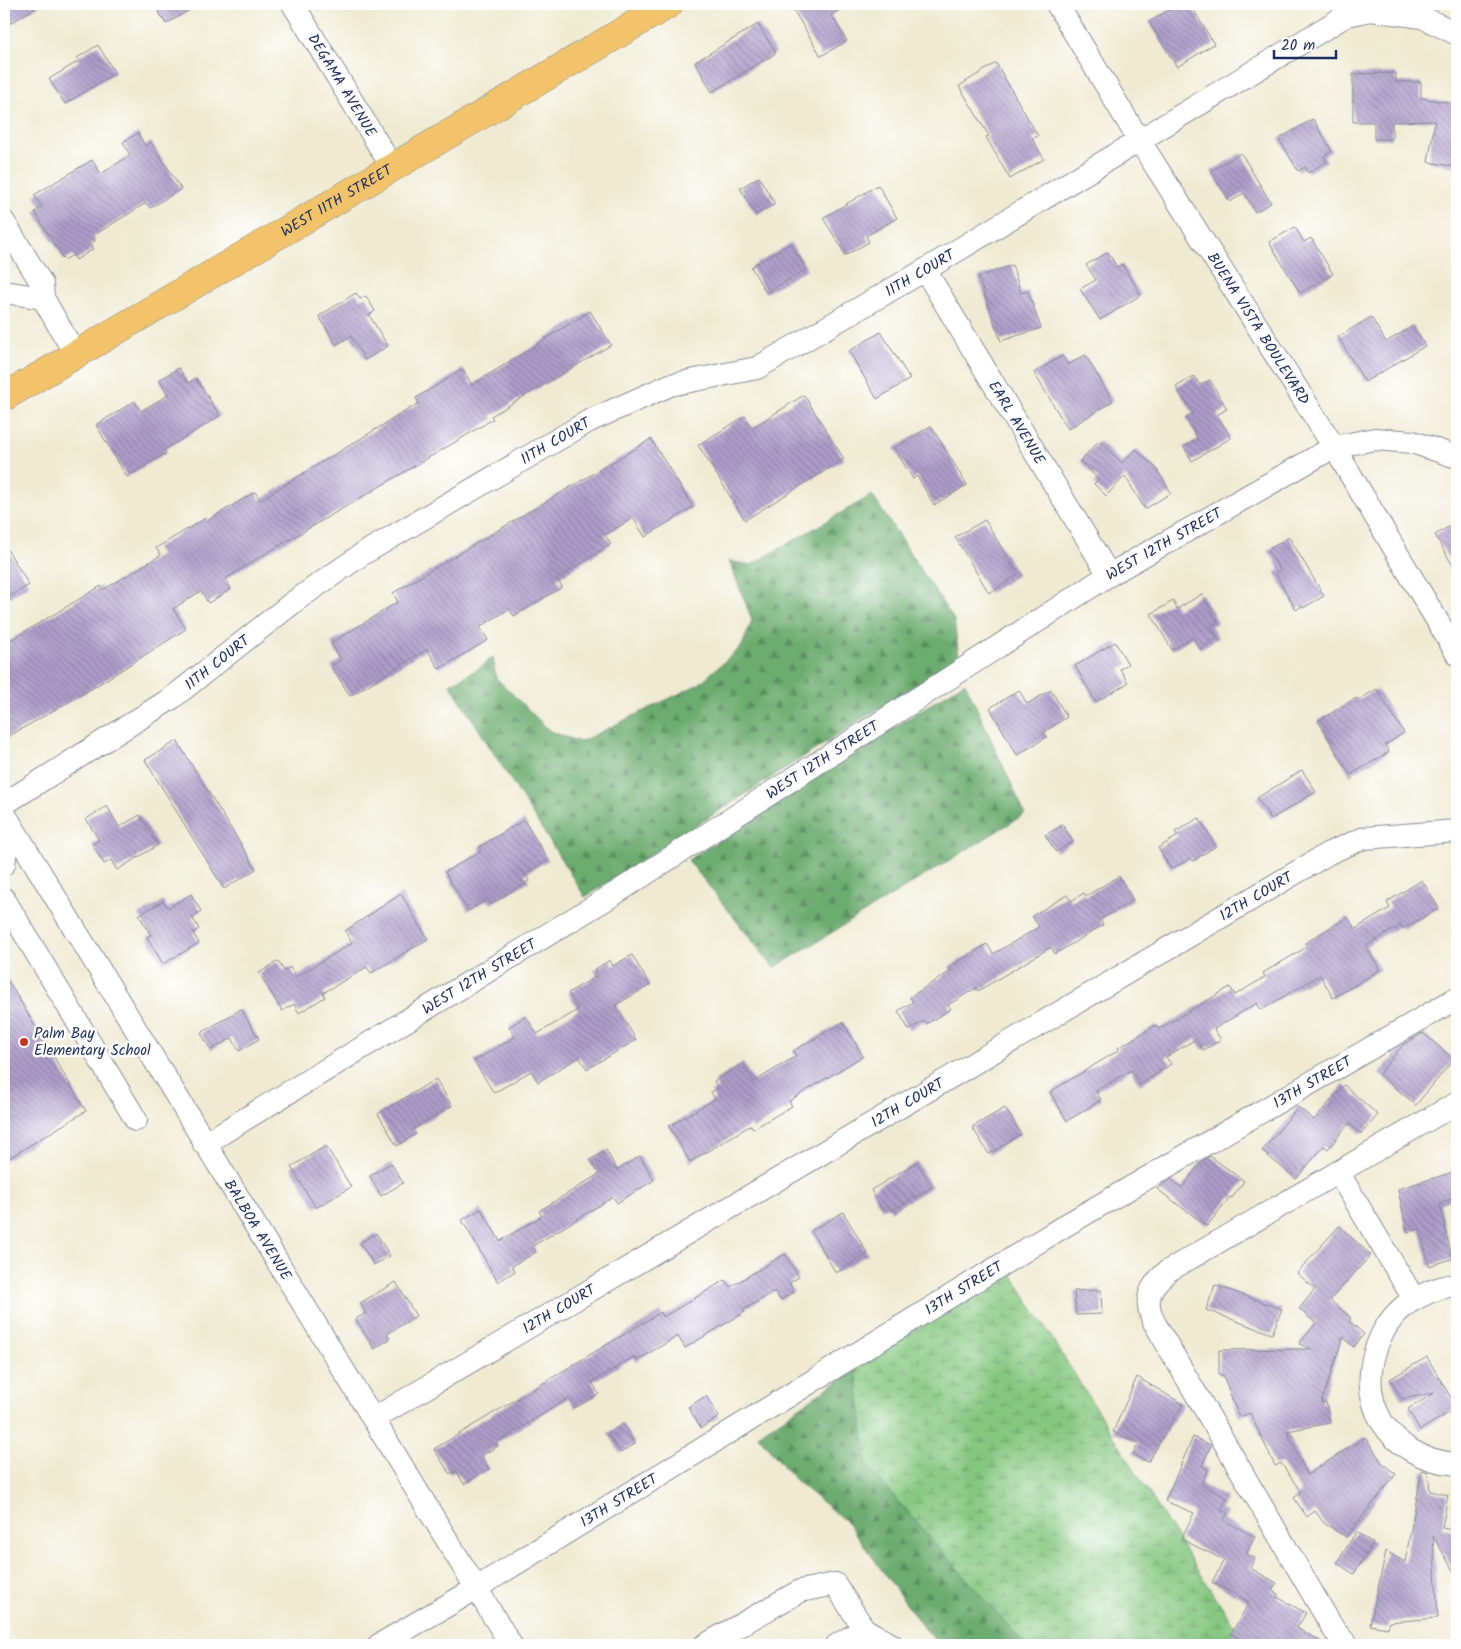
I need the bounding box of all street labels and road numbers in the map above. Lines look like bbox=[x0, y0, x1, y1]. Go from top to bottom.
street label: DEGAMA AVENUE bbox=[301, 29, 383, 143]
street label: WEST 11TH STREET bbox=[276, 158, 399, 244]
street label: 11TH COURT bbox=[881, 243, 961, 304]
street label: BUENA VISTA BOULEVARD bbox=[1200, 248, 1315, 410]
street label: EARL AVENUE bbox=[981, 376, 1051, 471]
street label: 11TH COURT bbox=[516, 411, 597, 472]
street label: WEST 12TH STREET bbox=[1102, 501, 1229, 587]
street label: 11TH COURT bbox=[180, 629, 257, 697]
street label: WEST 12TH STREET bbox=[762, 714, 886, 806]
street label: 12TH COURT bbox=[1215, 865, 1299, 928]
street label: WEST 12TH STREET bbox=[418, 932, 543, 1022]
street label: 13TH STREET bbox=[1269, 1049, 1358, 1115]
street label: 12TH COURT bbox=[867, 1071, 951, 1135]
street label: BALBOA AVENUE bbox=[217, 1175, 298, 1286]
street label: 13TH STREET bbox=[920, 1255, 1009, 1322]
street label: 12TH COURT bbox=[518, 1278, 602, 1341]
street label: 13TH STREET bbox=[576, 1467, 665, 1534]

